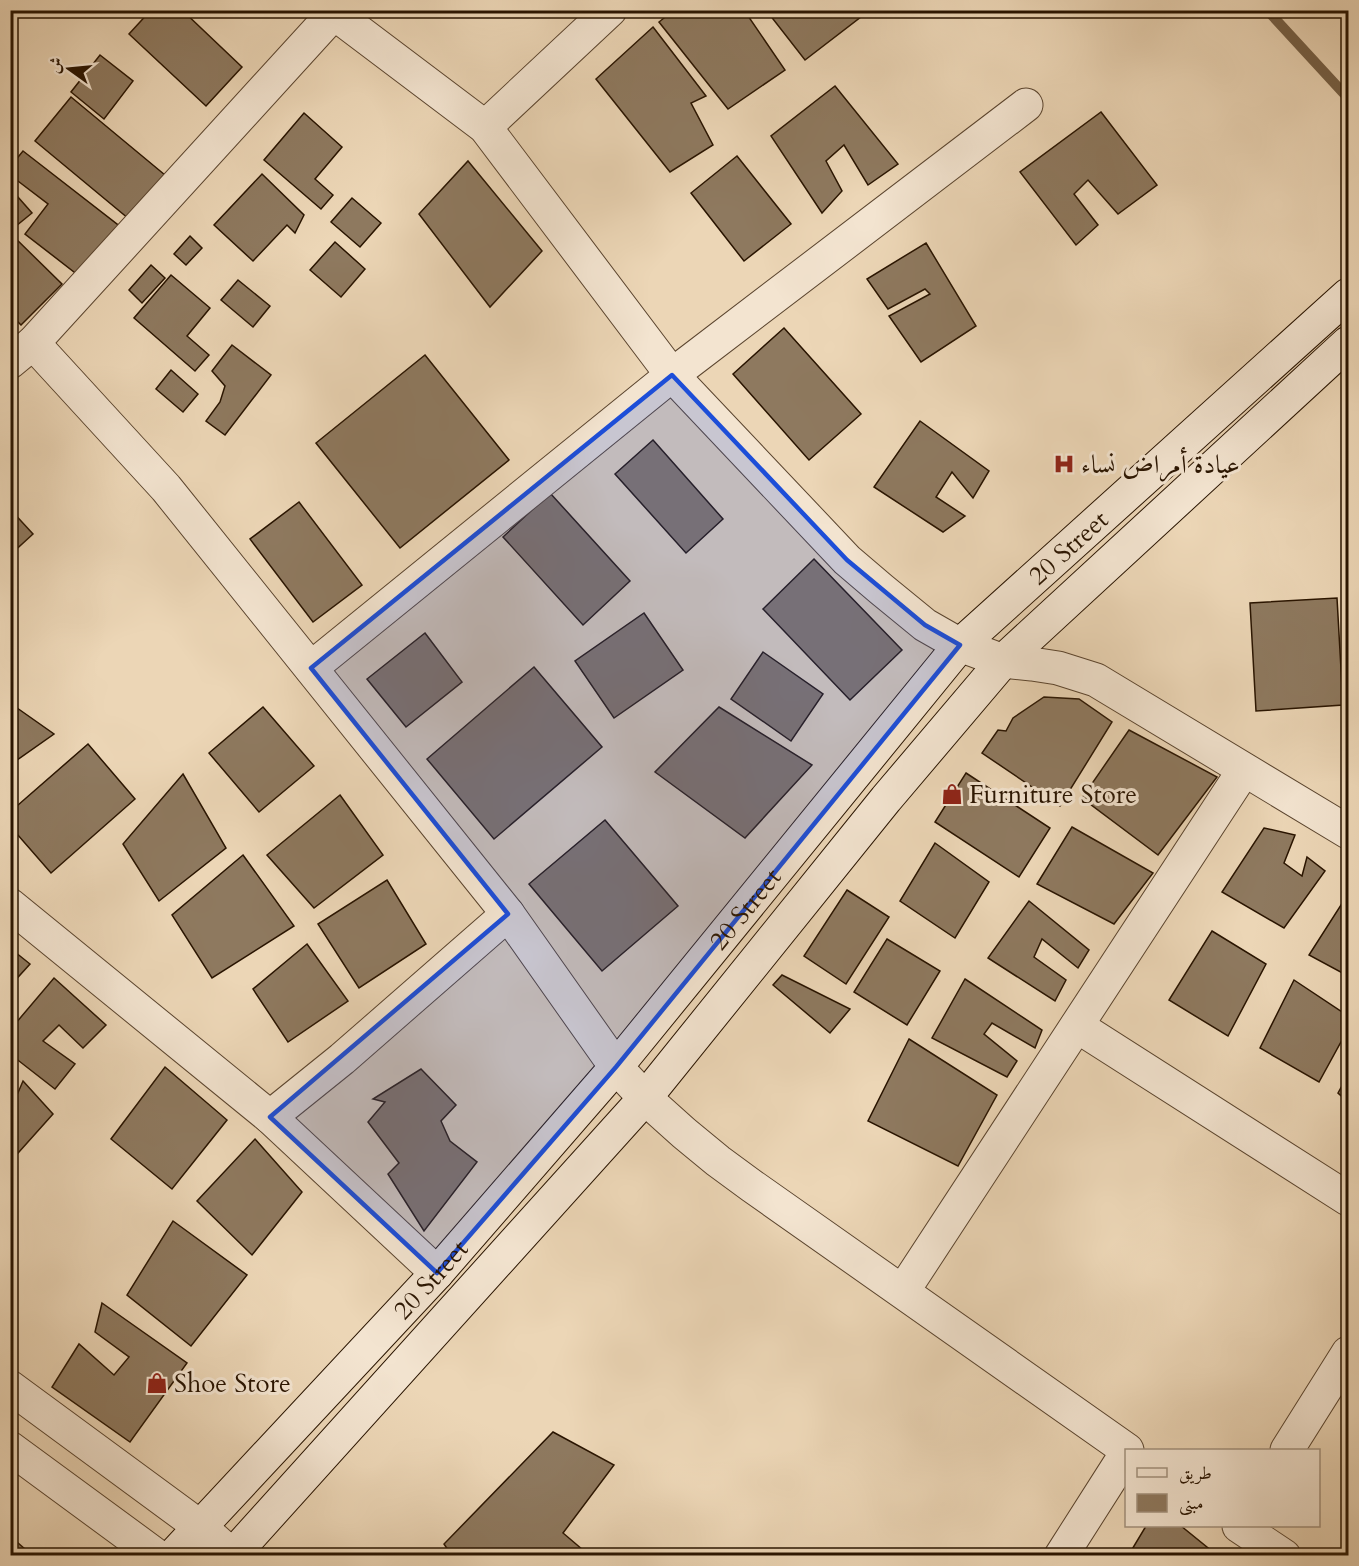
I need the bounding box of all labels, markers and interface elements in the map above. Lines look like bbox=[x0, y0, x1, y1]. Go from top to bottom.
north arrow bbox=[39, 39, 99, 99]
text: ش bbox=[43, 55, 68, 76]
place label: عيادة أمراض نساء bbox=[1081, 447, 1240, 482]
hospital icon: عيادة أمراض نساء bbox=[1052, 452, 1076, 476]
street label: 20 Street bbox=[1021, 502, 1116, 593]
place label: Furniture Store bbox=[969, 777, 1137, 812]
shop icon: Furniture Store bbox=[940, 782, 964, 806]
street label: 20 Street bbox=[701, 860, 789, 957]
street label: 20 Street bbox=[385, 1232, 476, 1327]
place label: Shoe Store bbox=[174, 1366, 291, 1401]
shop icon: Shoe Store bbox=[145, 1371, 169, 1395]
legend bbox=[1125, 1449, 1320, 1527]
text: طريق bbox=[1179, 1461, 1212, 1486]
text: مبنى bbox=[1179, 1491, 1204, 1516]

